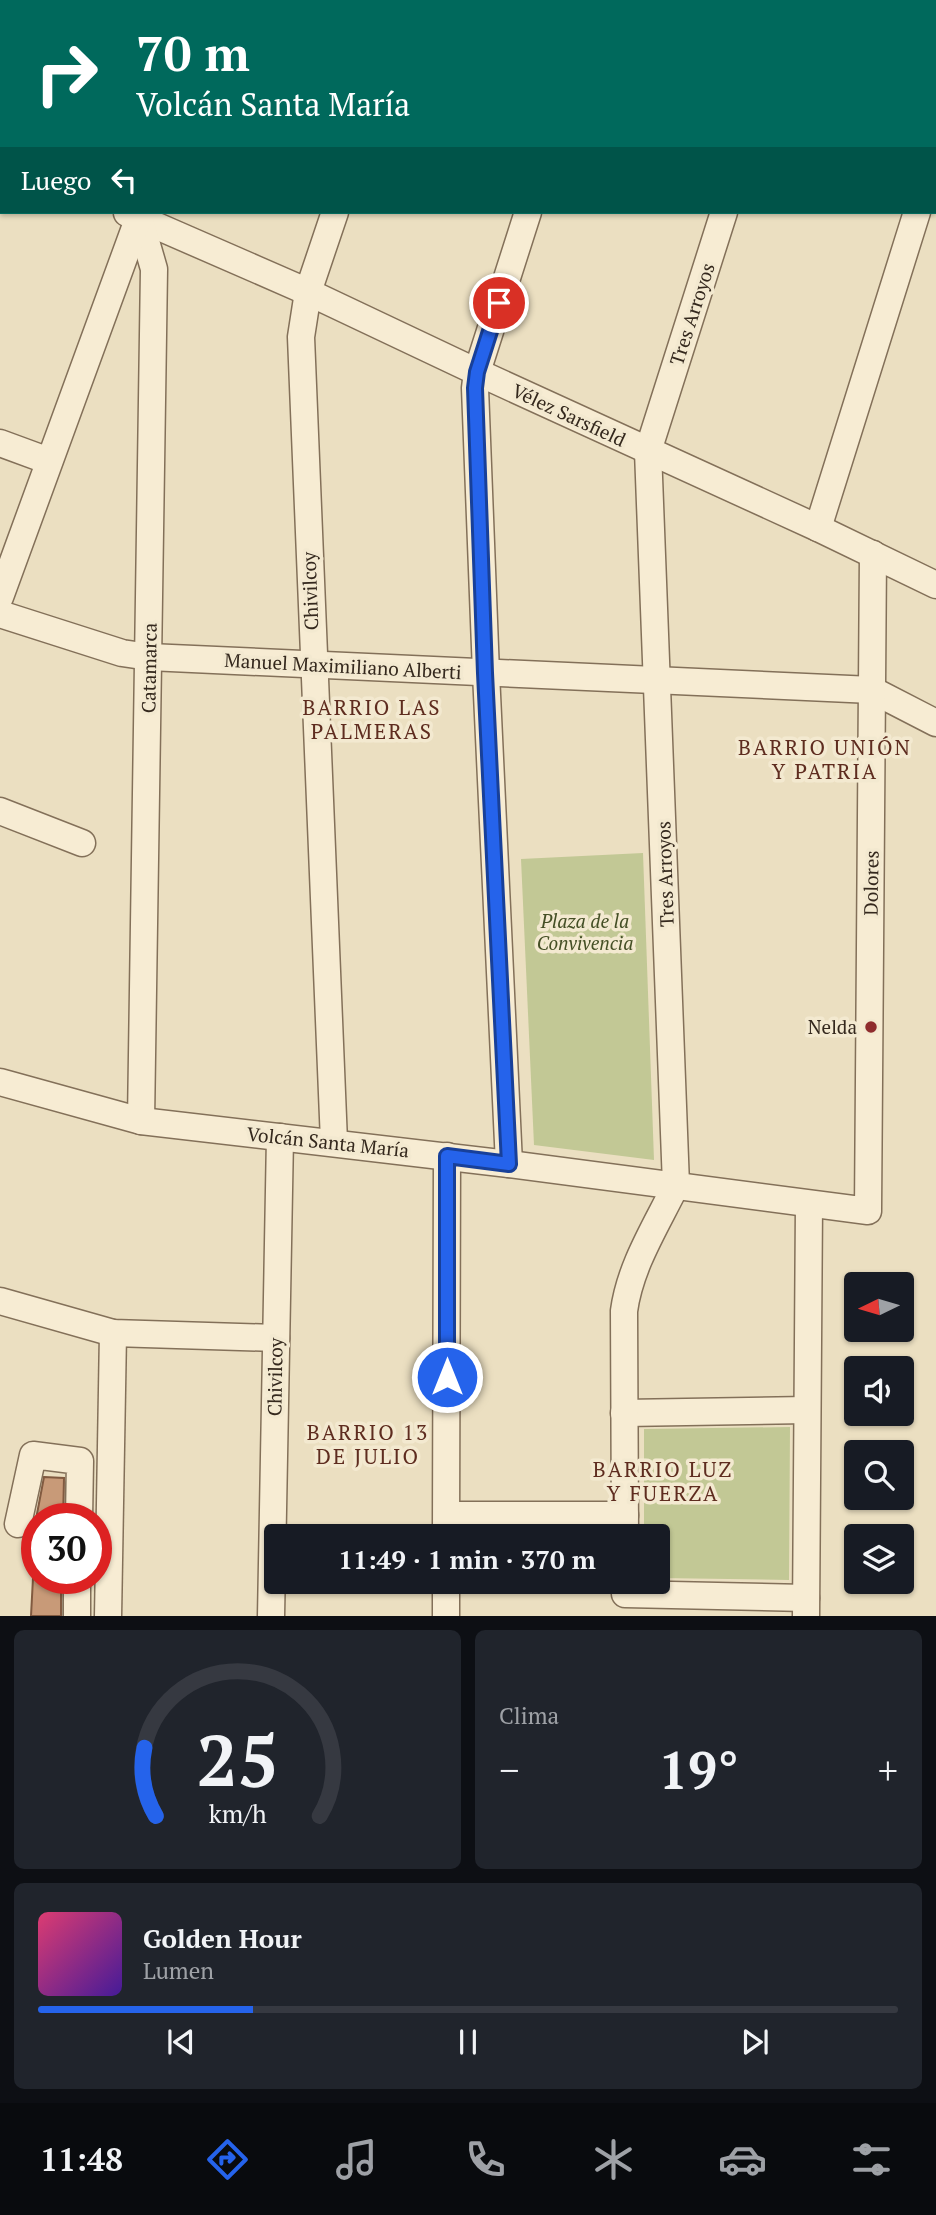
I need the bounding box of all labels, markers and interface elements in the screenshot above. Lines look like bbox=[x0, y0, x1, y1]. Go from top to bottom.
text: 70 m bbox=[136, 20, 250, 85]
icon: right bbox=[21, 28, 112, 119]
text: Volcán Santa María bbox=[136, 83, 410, 125]
icon: left bbox=[105, 161, 143, 199]
text: Luego bbox=[21, 163, 91, 197]
street label: Tres Arroyos bbox=[663, 259, 720, 368]
pin bbox=[469, 273, 529, 333]
icon: arrive bbox=[480, 284, 518, 322]
street label: Vélez Sarsfield bbox=[509, 377, 630, 452]
street label: Chivilcoy bbox=[296, 551, 323, 631]
street label: Catamarca bbox=[135, 622, 162, 713]
street label: Manuel Maximiliano Alberti bbox=[224, 647, 462, 684]
district label: BARRIO LAS PALMERAS bbox=[302, 693, 442, 745]
district label: BARRIO UNIÓN Y PATRIA bbox=[738, 733, 912, 785]
street label: Tres Arroyos bbox=[650, 820, 679, 928]
street label: Dolores bbox=[857, 850, 884, 916]
park label: Plaza de la Convivencia bbox=[537, 908, 633, 955]
place label: Nelda bbox=[808, 1014, 857, 1039]
marker: Nelda bbox=[863, 1019, 879, 1035]
street label: Volcán Santa María bbox=[246, 1121, 411, 1162]
north arrow bbox=[844, 1272, 914, 1342]
map controls bbox=[844, 1272, 914, 1594]
street label: Chivilcoy bbox=[261, 1337, 288, 1416]
position arrow bbox=[410, 1340, 484, 1414]
button: sound bbox=[844, 1356, 914, 1426]
district label: BARRIO 13 DE JULIO bbox=[307, 1418, 429, 1470]
button: search bbox=[844, 1440, 914, 1510]
district label: BARRIO LUZ Y FUERZA bbox=[593, 1455, 733, 1507]
speed limit sign: 30 bbox=[21, 1503, 112, 1594]
button: layers bbox=[844, 1524, 914, 1594]
text: 11:49 · 1 min · 370 m bbox=[338, 1542, 596, 1576]
text: Clima bbox=[499, 1700, 559, 1731]
text: 25 bbox=[196, 1710, 279, 1807]
text: 19° bbox=[658, 1735, 739, 1804]
text: − bbox=[499, 1745, 519, 1795]
text: + bbox=[878, 1745, 898, 1795]
text: km/h bbox=[209, 1796, 267, 1829]
text: Golden Hour bbox=[143, 1921, 302, 1955]
text: Lumen bbox=[143, 1955, 214, 1986]
icon: previous bbox=[162, 2023, 200, 2061]
icon: pause bbox=[449, 2023, 487, 2061]
icon: next bbox=[736, 2023, 774, 2061]
icon: directions bbox=[203, 2135, 252, 2184]
icon: music bbox=[332, 2135, 381, 2184]
icon: phone bbox=[461, 2135, 510, 2184]
icon: climate bbox=[589, 2135, 638, 2184]
icon: car bbox=[718, 2135, 767, 2184]
icon: filters bbox=[847, 2135, 896, 2184]
text: 11:48 bbox=[40, 2138, 123, 2180]

